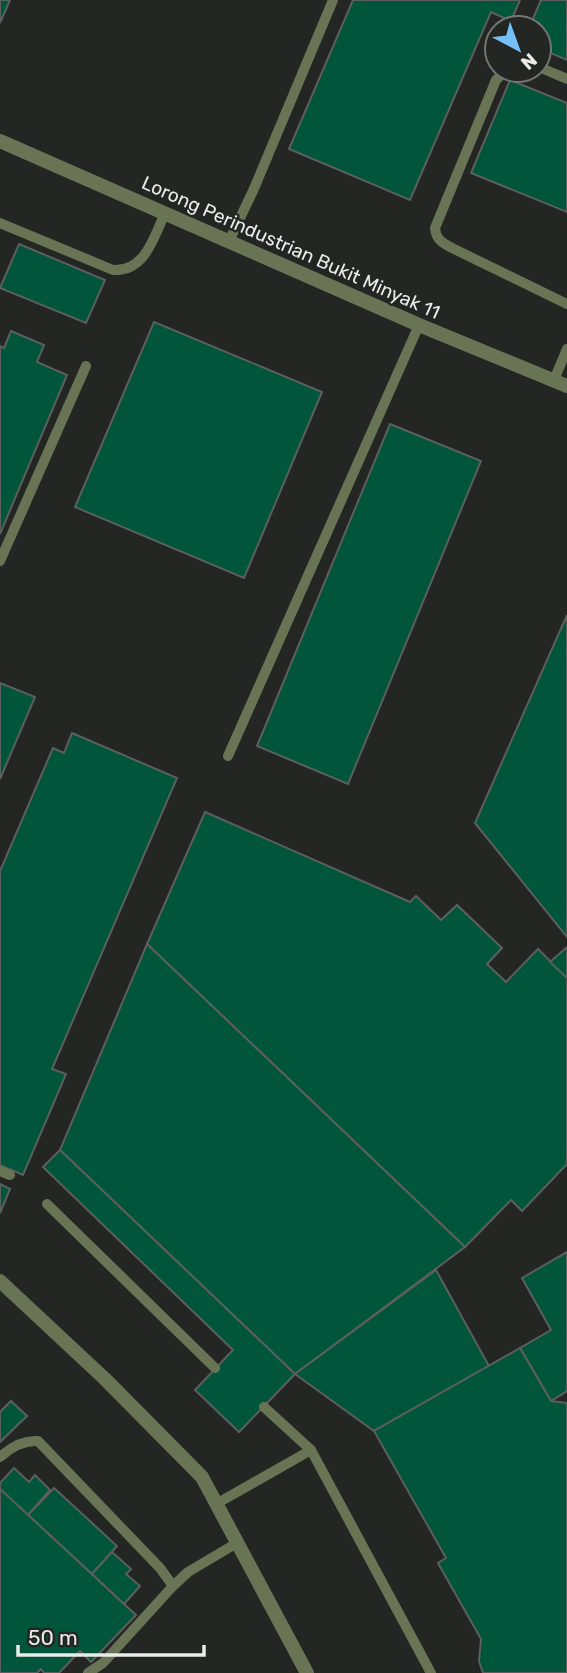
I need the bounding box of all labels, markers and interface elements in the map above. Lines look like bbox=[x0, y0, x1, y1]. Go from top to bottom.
north arrow bbox=[483, 14, 553, 84]
text: N bbox=[516, 48, 542, 75]
street label: Lorong Perindustrian Bukit Minyak 11 bbox=[138, 171, 443, 324]
scale bar bbox=[18, 1614, 203, 1658]
text: 50 m bbox=[28, 1625, 78, 1650]

